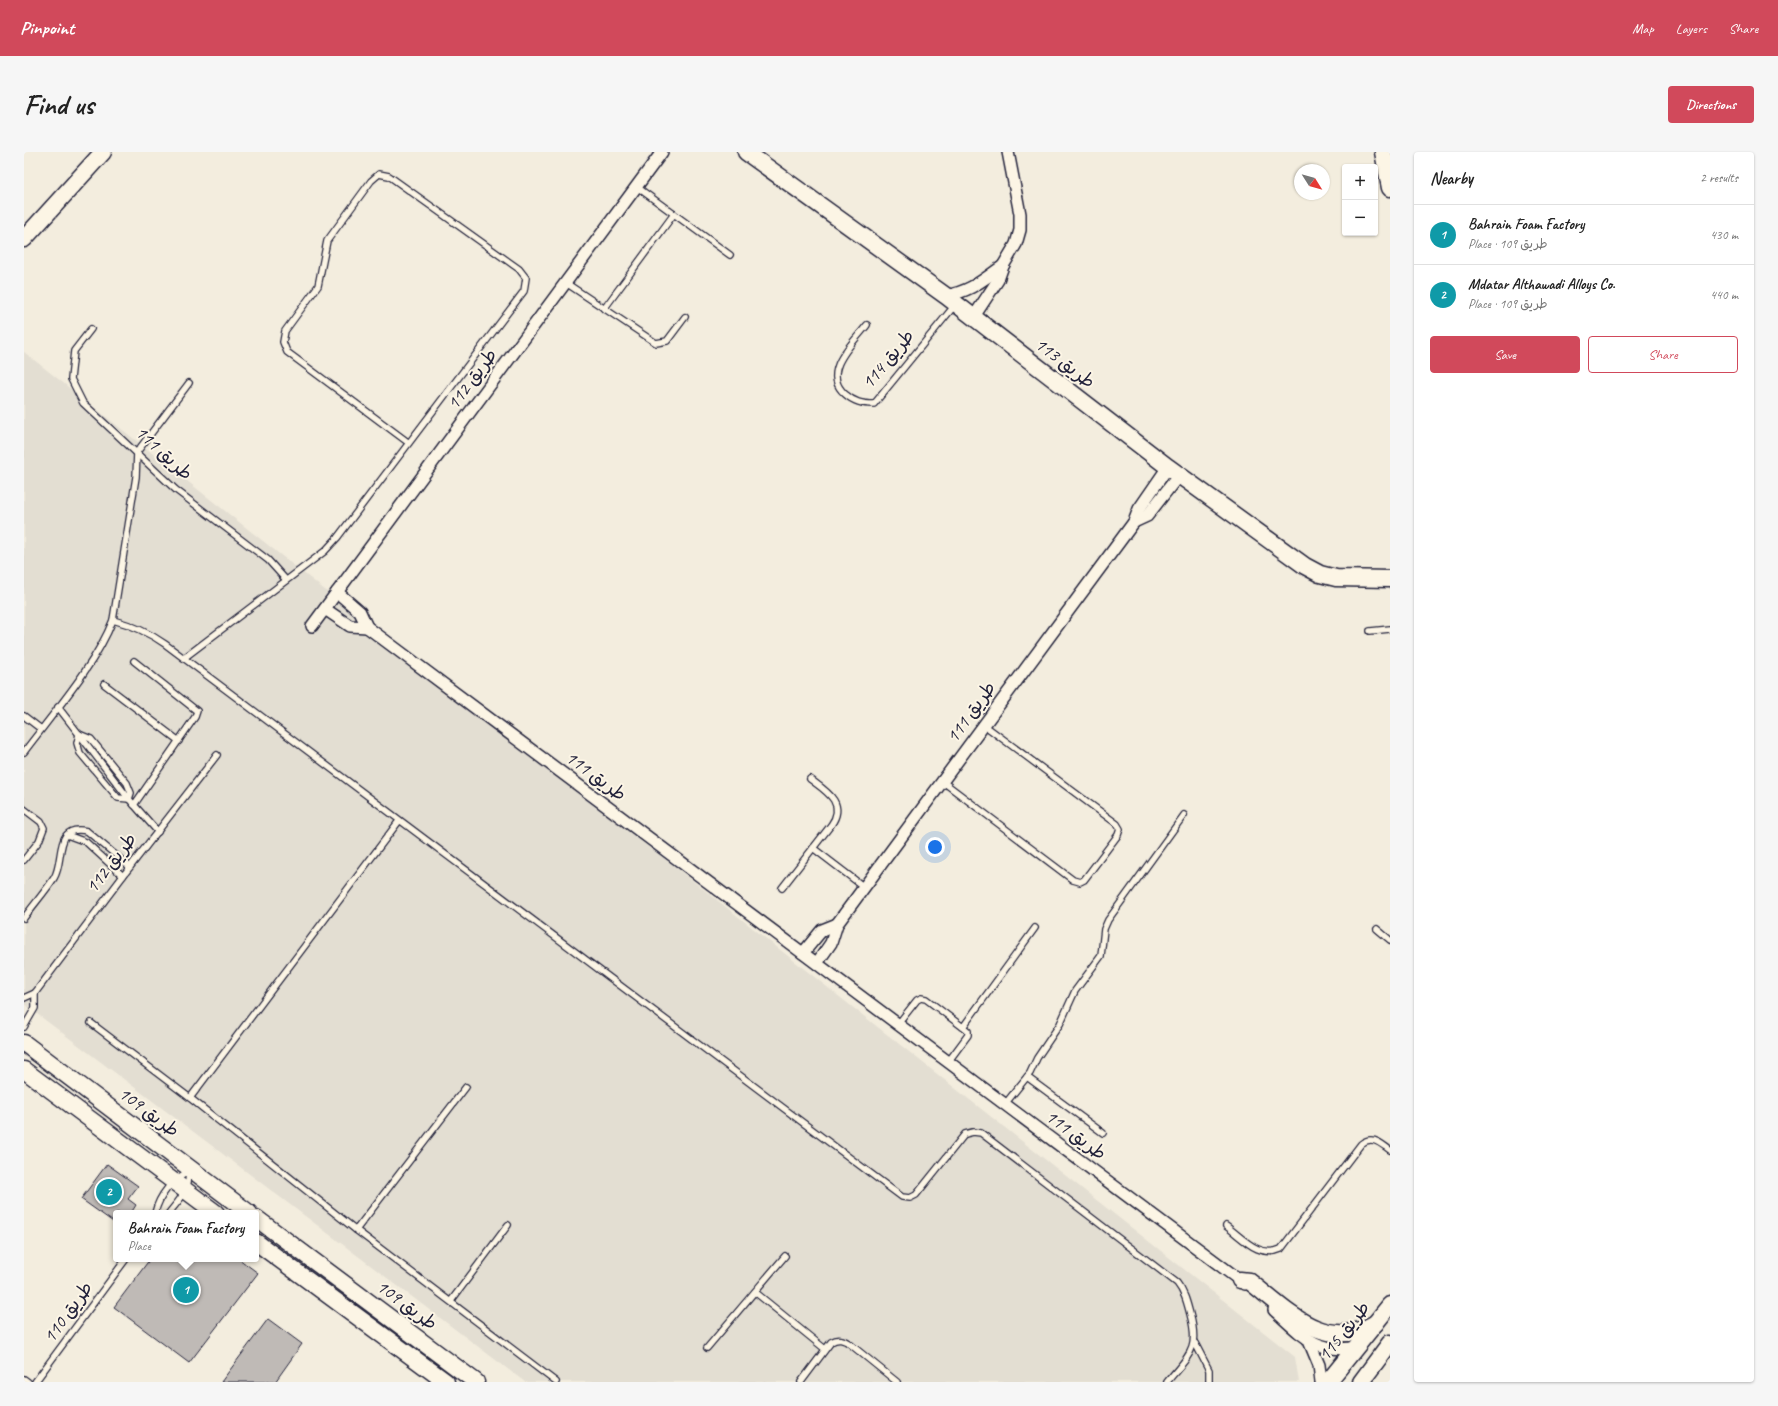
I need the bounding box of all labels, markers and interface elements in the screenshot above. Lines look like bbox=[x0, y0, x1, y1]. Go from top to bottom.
text: Pinpoint bbox=[20, 16, 74, 40]
text: Map bbox=[1632, 20, 1654, 37]
text: Layers bbox=[1676, 20, 1707, 37]
text: Share bbox=[1729, 20, 1758, 37]
button: Directions bbox=[1668, 86, 1754, 123]
text: Find us bbox=[24, 87, 94, 122]
north arrow bbox=[1294, 164, 1330, 200]
map controls bbox=[1342, 164, 1378, 236]
button: + bbox=[1342, 164, 1378, 200]
text: Nearby bbox=[1430, 168, 1473, 189]
text: 2 results bbox=[1700, 170, 1738, 186]
button: − bbox=[1342, 200, 1378, 236]
text: Bahrain Foam Factory bbox=[1468, 215, 1584, 234]
text: 1 bbox=[1440, 227, 1446, 243]
text: 430 m bbox=[1710, 227, 1738, 243]
text: Place · طريق 109 bbox=[1468, 236, 1548, 252]
text: Mdatar Althawadi Alloys Co. bbox=[1468, 275, 1615, 294]
text: 2 bbox=[1440, 287, 1446, 303]
text: 440 m bbox=[1710, 287, 1738, 303]
text: Place · طريق 109 bbox=[1468, 296, 1548, 312]
street label: طريق 114 bbox=[856, 324, 920, 394]
street label: طريق 113 bbox=[1030, 332, 1100, 394]
button: Save bbox=[1430, 336, 1580, 373]
button: Share bbox=[1588, 336, 1738, 373]
street label: طريق 112 bbox=[441, 344, 503, 414]
street label: طريق 111 bbox=[130, 420, 198, 486]
street label: طريق 111 bbox=[941, 677, 1001, 747]
street label: طريق 111 bbox=[561, 745, 631, 807]
street label: طريق 112 bbox=[80, 828, 142, 898]
your location bbox=[925, 837, 945, 857]
street label: طريق 109 bbox=[114, 1081, 184, 1143]
street label: طريق 111 bbox=[1041, 1104, 1111, 1166]
pin: 2 bbox=[96, 1177, 122, 1207]
popup bbox=[113, 1210, 259, 1262]
text: Bahrain Foam Factory bbox=[128, 1219, 244, 1238]
text: Place bbox=[128, 1238, 151, 1254]
street label: طريق 109 bbox=[372, 1274, 442, 1336]
pin: 1 bbox=[173, 1275, 199, 1305]
street label: طريق 110 bbox=[38, 1277, 98, 1347]
street label: طريق 115 bbox=[1313, 1296, 1375, 1366]

